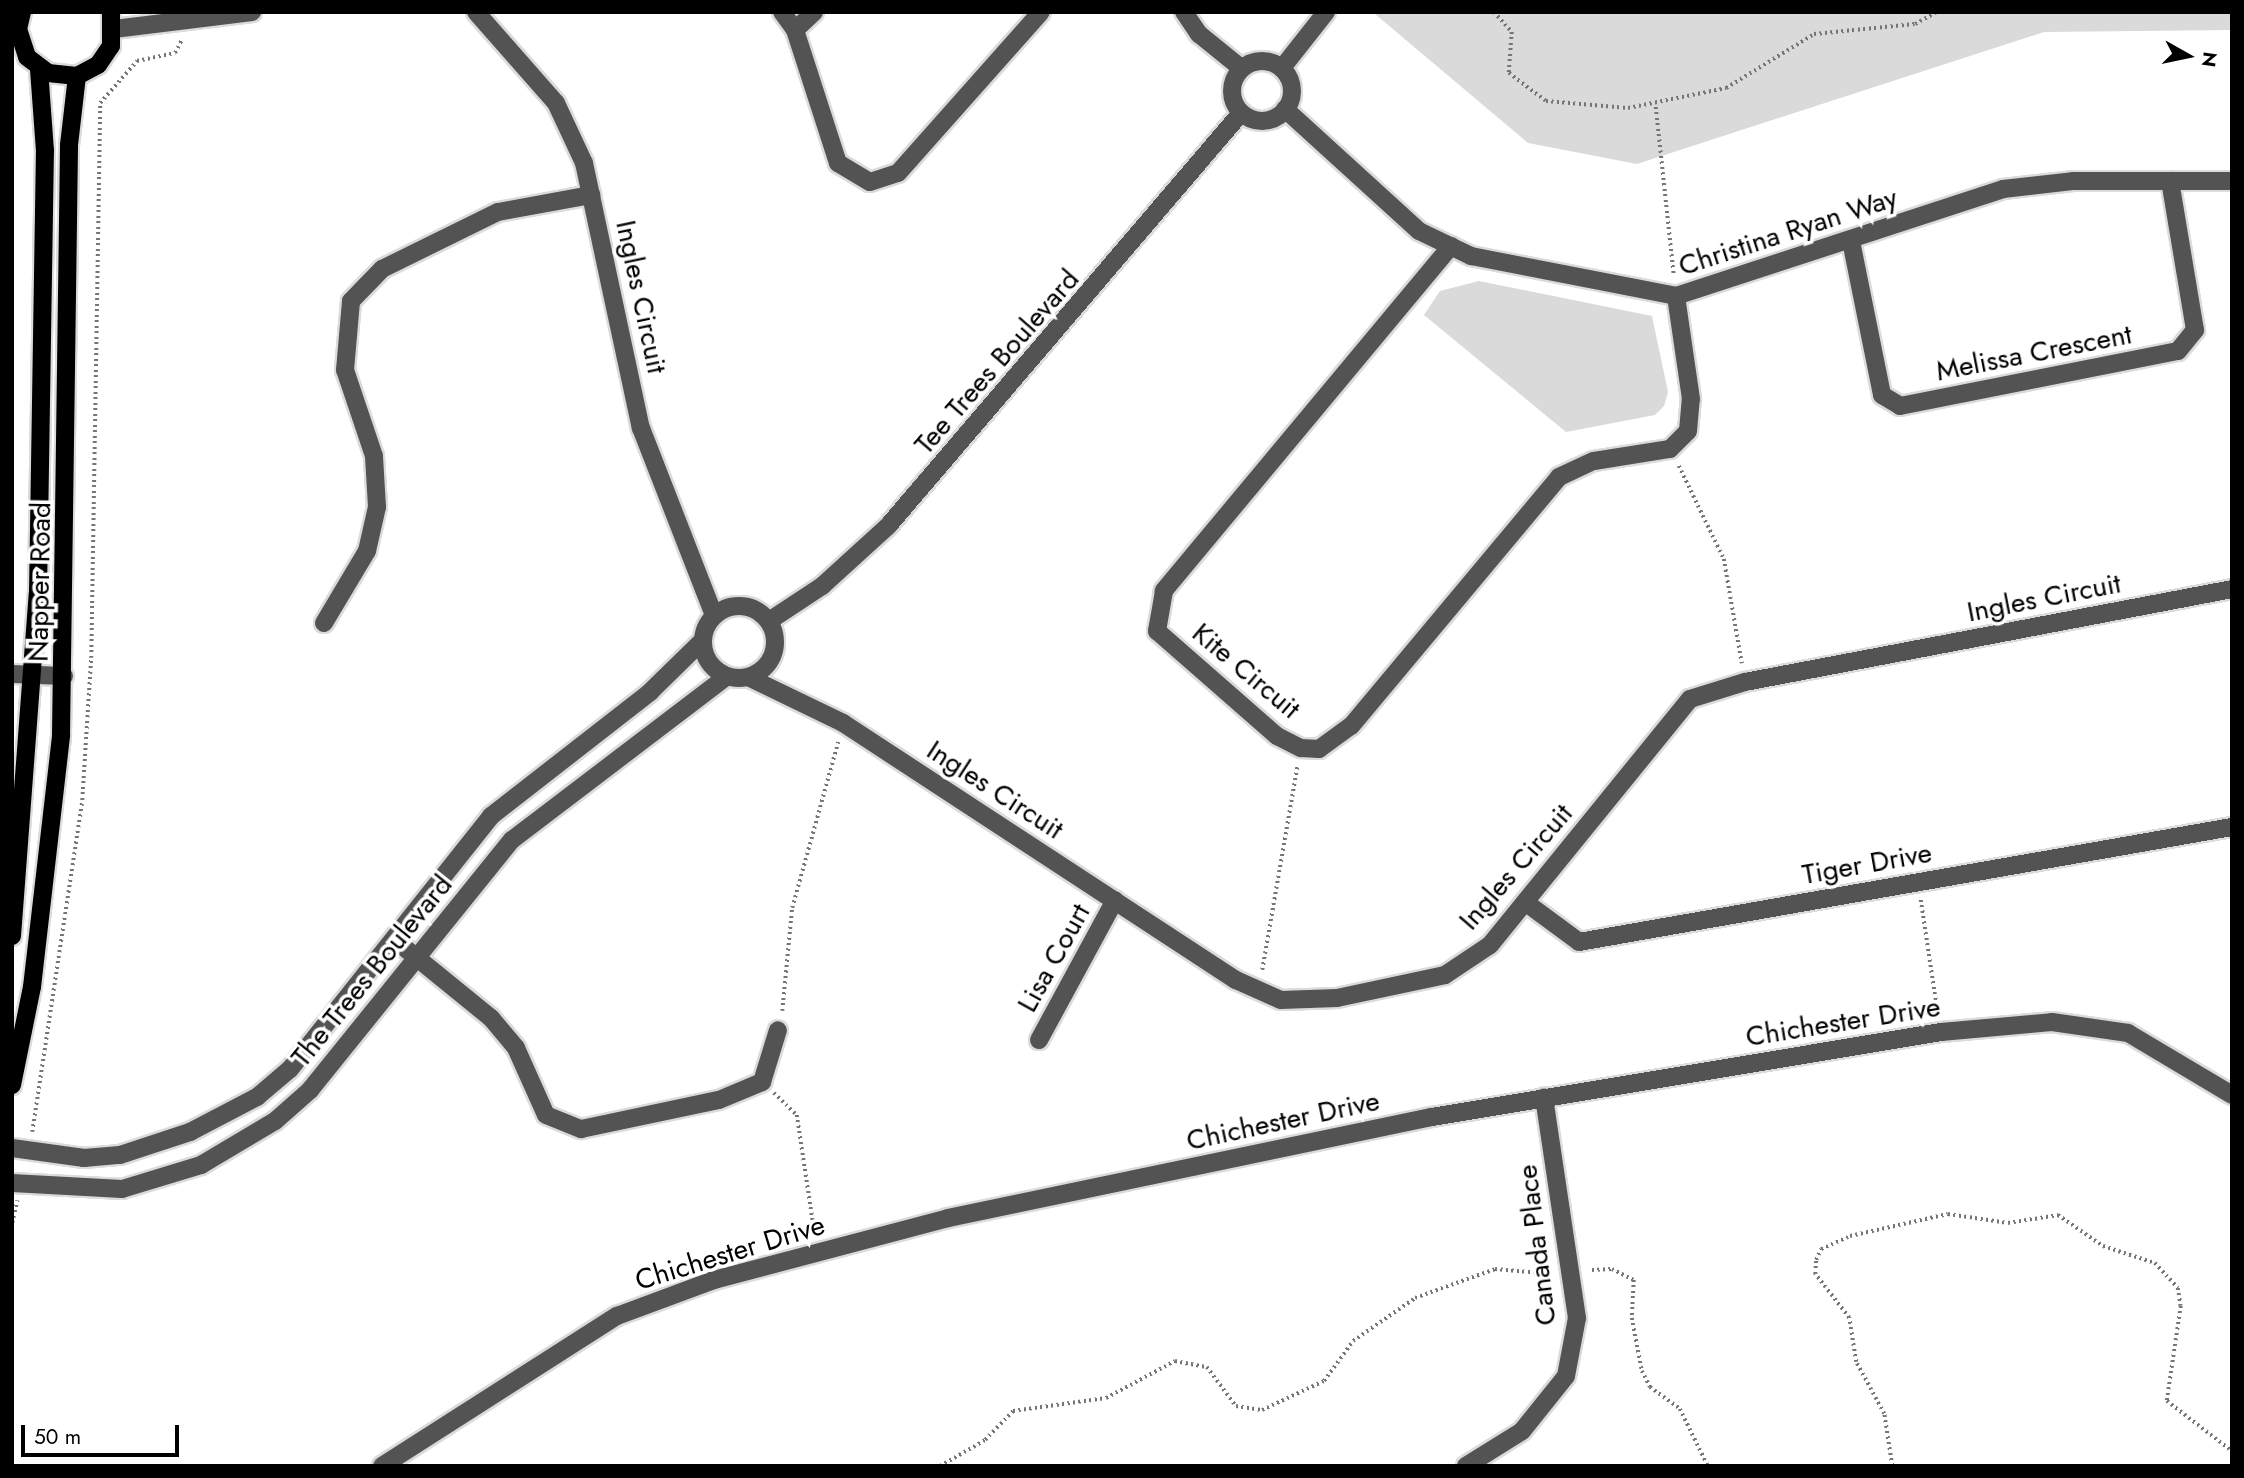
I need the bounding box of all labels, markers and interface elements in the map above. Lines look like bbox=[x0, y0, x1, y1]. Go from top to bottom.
north arrow bbox=[2153, 21, 2223, 91]
text: N bbox=[2195, 50, 2224, 69]
street label: Christina Ryan Way bbox=[1675, 181, 1901, 283]
street label: Ingles Circuit bbox=[608, 217, 674, 377]
street label: Tee Trees Boulevard bbox=[908, 263, 1086, 461]
street label: Melissa Crescent bbox=[1933, 318, 2135, 388]
street label: Napper Road bbox=[22, 502, 58, 662]
street label: Ingles Circuit bbox=[1964, 567, 2124, 629]
street label: Kite Circuit bbox=[1185, 616, 1307, 726]
street label: Ingles Circuit bbox=[921, 733, 1069, 847]
street label: Ingles Circuit bbox=[1452, 797, 1580, 937]
street label: Tiger Drive bbox=[1800, 836, 1934, 892]
street label: The Trees Boulevard bbox=[285, 869, 459, 1073]
street label: Lisa Court bbox=[1011, 898, 1097, 1018]
street label: Chichester Drive bbox=[1743, 990, 1943, 1054]
street label: Chichester Drive bbox=[1183, 1084, 1383, 1158]
street label: Canada Place bbox=[1510, 1163, 1564, 1327]
street label: Chichester Drive bbox=[631, 1208, 829, 1298]
scale bar bbox=[24, 1412, 182, 1456]
text: 50 m bbox=[34, 1422, 81, 1452]

